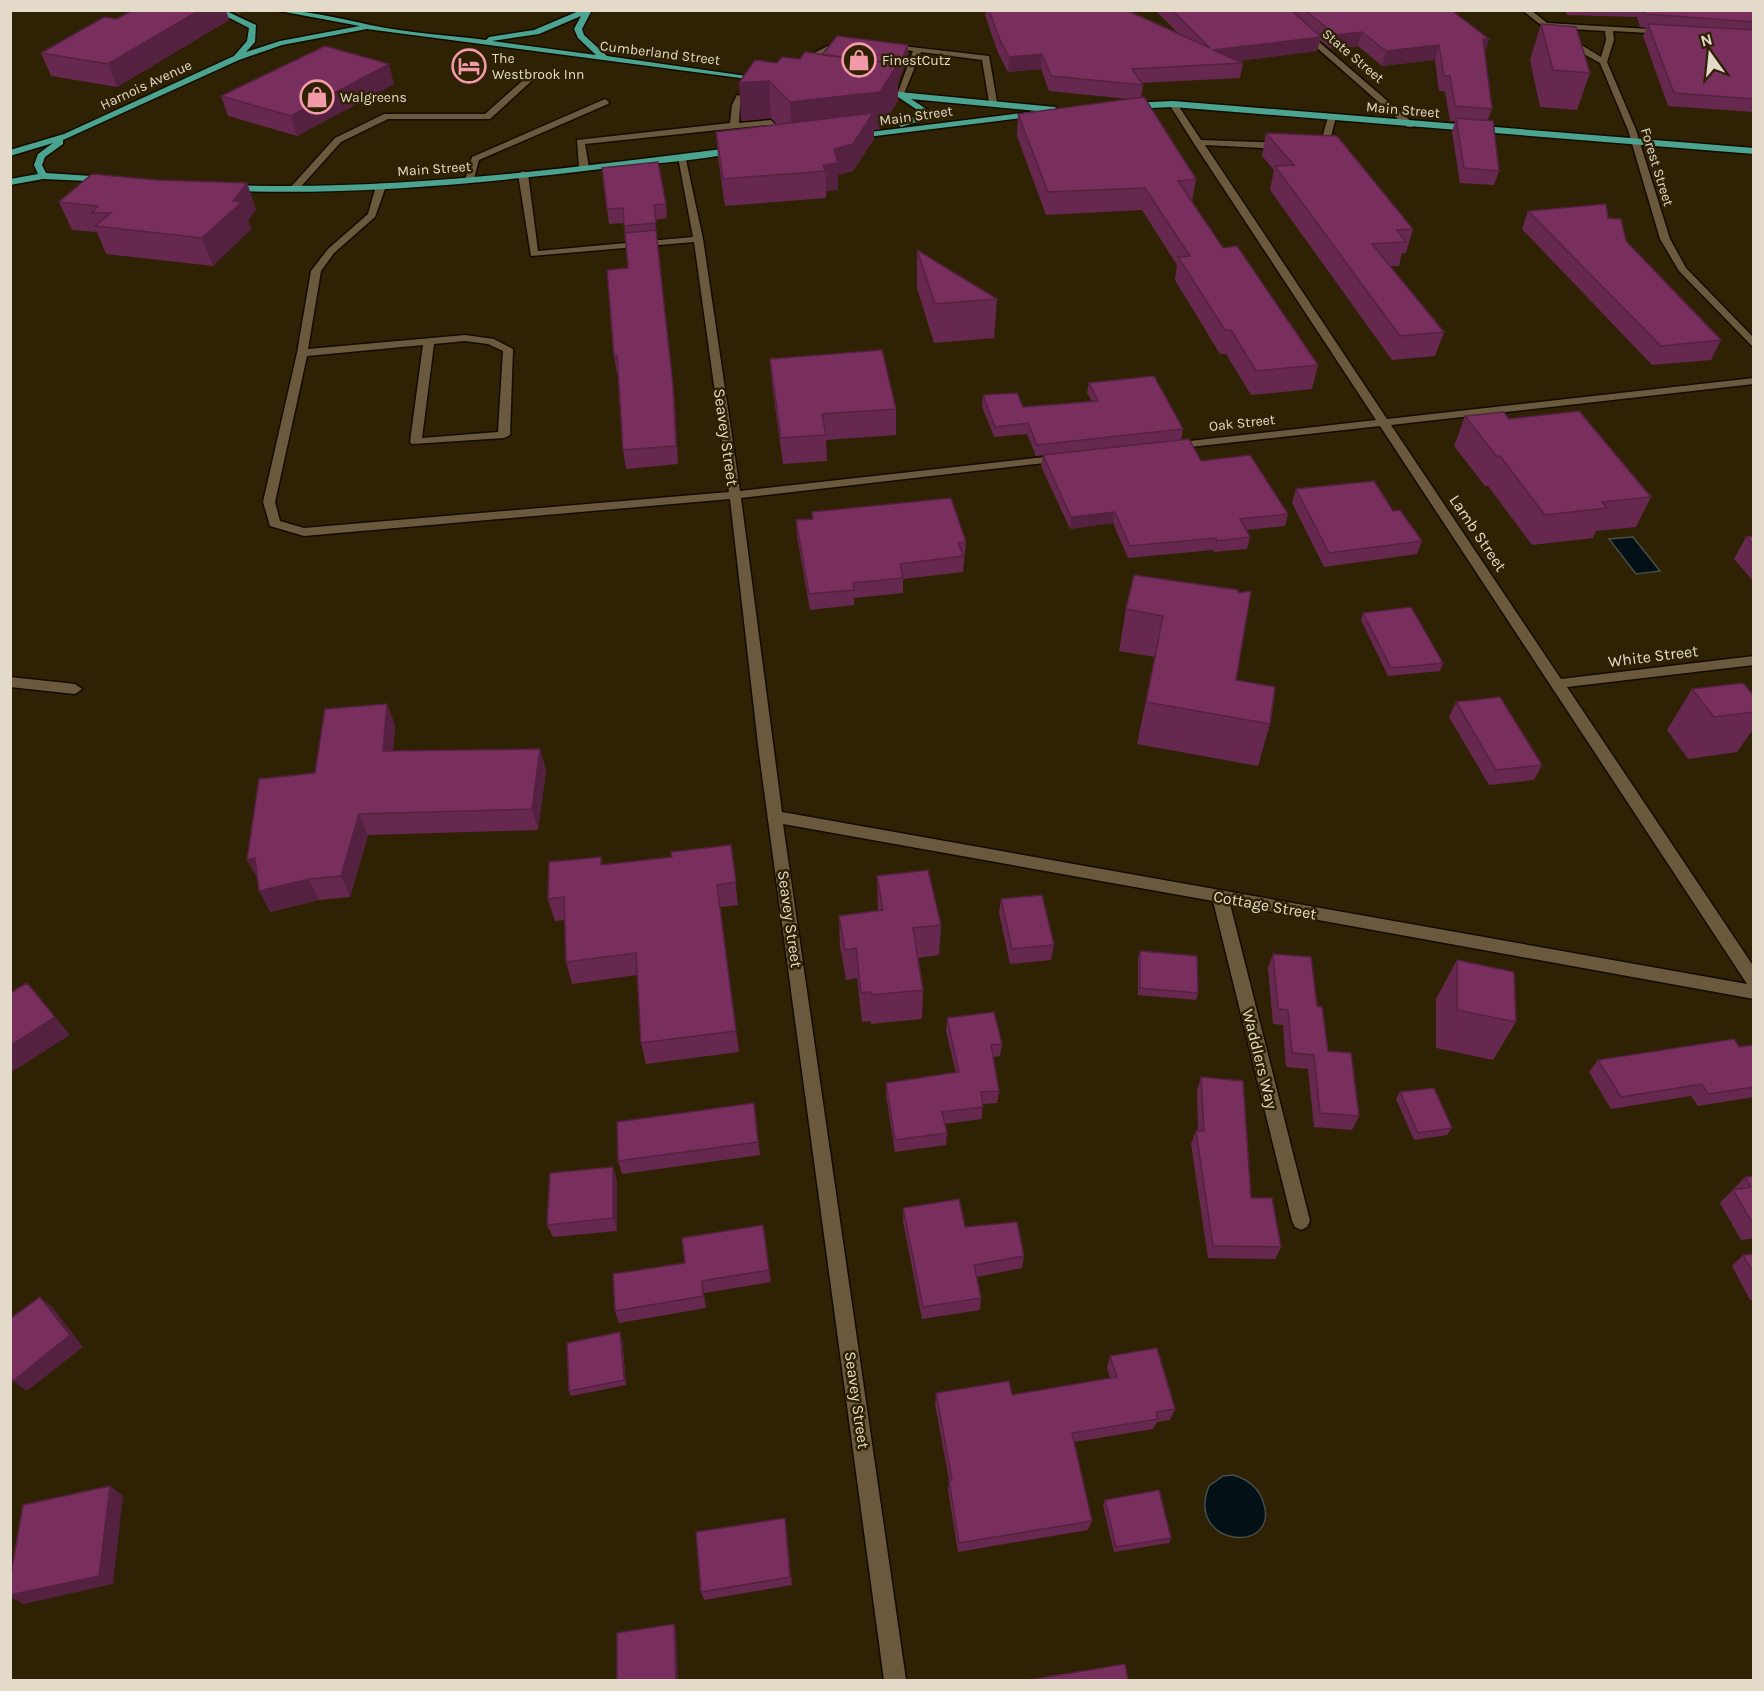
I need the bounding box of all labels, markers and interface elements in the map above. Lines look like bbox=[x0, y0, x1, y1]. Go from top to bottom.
north arrow bbox=[1680, 24, 1740, 84]
street label: State Street bbox=[1319, 25, 1387, 87]
text: N bbox=[1698, 29, 1714, 51]
street label: Cumberland Street bbox=[599, 37, 721, 69]
shop icon: FinestCutz bbox=[841, 42, 877, 78]
hotel icon: The Westbrook Inn bbox=[451, 48, 487, 84]
place label: The Westbrook Inn bbox=[492, 50, 585, 83]
place label: FinestCutz bbox=[882, 52, 951, 69]
street label: Harnois Avenue bbox=[97, 56, 195, 114]
shop icon: Walgreens bbox=[299, 79, 335, 115]
place label: Walgreens bbox=[340, 89, 407, 106]
street label: Main Street bbox=[1365, 98, 1441, 122]
street label: Main Street bbox=[878, 102, 954, 130]
street label: Forest Street bbox=[1637, 126, 1677, 208]
street label: Main Street bbox=[397, 158, 471, 180]
street label: Seavey Street bbox=[710, 387, 742, 487]
street label: Oak Street bbox=[1208, 411, 1276, 435]
street label: Lamb Street bbox=[1445, 491, 1511, 575]
street label: White Street bbox=[1607, 641, 1699, 671]
street label: Seavey Street bbox=[774, 869, 806, 969]
street label: Cottage Street bbox=[1212, 887, 1318, 923]
street label: Waddlers Way bbox=[1238, 1007, 1282, 1111]
street label: Seavey Street bbox=[841, 1350, 873, 1450]

